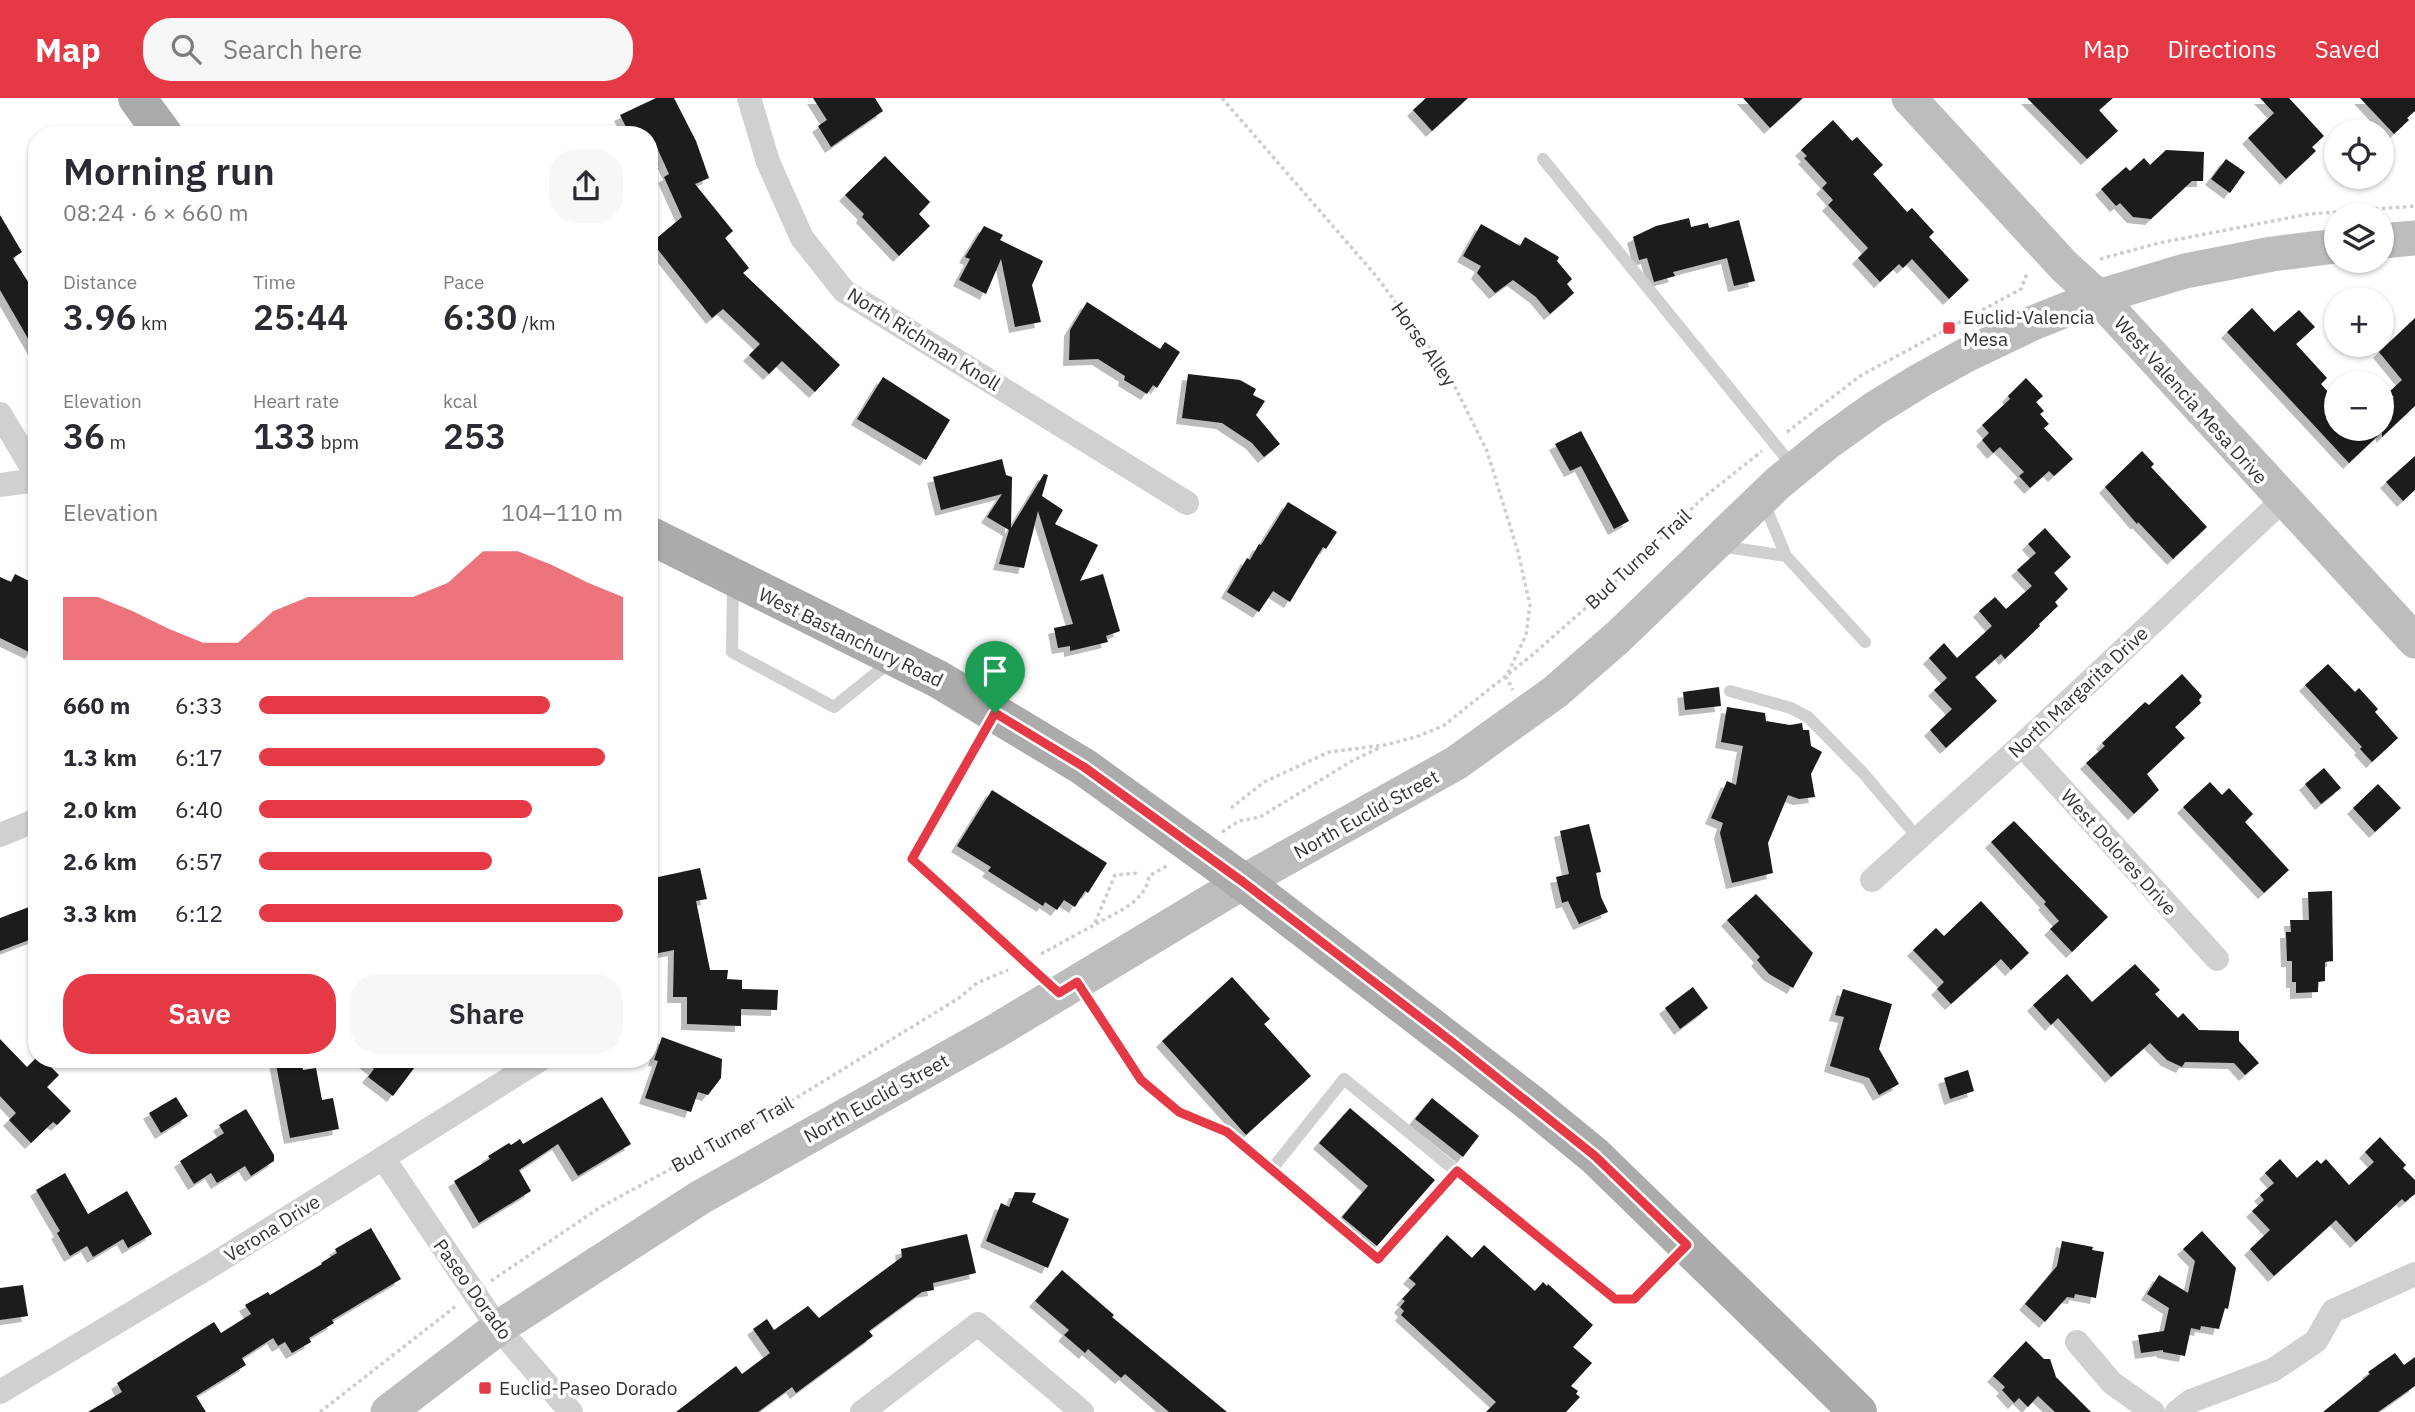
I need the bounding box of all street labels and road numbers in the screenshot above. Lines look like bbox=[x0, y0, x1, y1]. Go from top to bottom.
street label: North Richman Knoll bbox=[843, 282, 1005, 396]
street label: Horse Alley bbox=[1386, 297, 1462, 391]
street label: West Valencia Mesa Drive bbox=[2109, 311, 2273, 489]
street label: Bud Turner Trail bbox=[1580, 504, 1696, 614]
street label: West Bastanchury Road bbox=[755, 582, 947, 692]
street label: North Margarita Drive bbox=[2003, 621, 2153, 763]
street label: North Euclid Street bbox=[1289, 764, 1443, 864]
street label: West Dolores Drive bbox=[2056, 784, 2182, 920]
street label: North Euclid Street bbox=[799, 1048, 953, 1148]
street label: Bud Turner Trail bbox=[667, 1091, 797, 1177]
street label: Verona Drive bbox=[220, 1189, 324, 1267]
street label: Paseo Dorado bbox=[429, 1234, 517, 1344]

